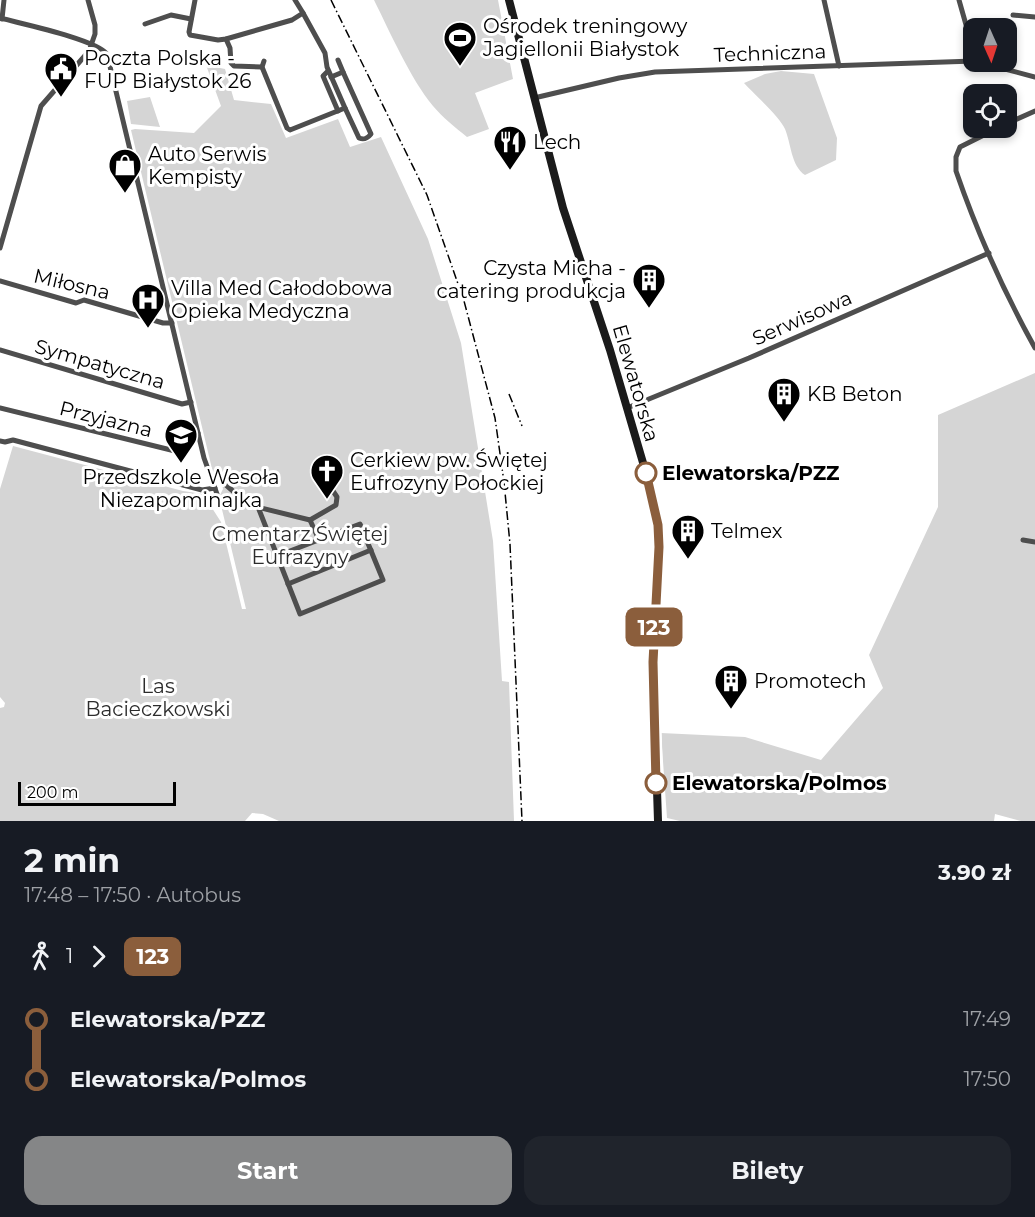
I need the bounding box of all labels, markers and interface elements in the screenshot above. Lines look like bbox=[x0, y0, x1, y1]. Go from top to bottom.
place label: Ośrodek treningowy Jagiellonii Białystok bbox=[482, 14, 687, 61]
north arrow bbox=[963, 18, 1017, 72]
map controls bbox=[963, 18, 1017, 138]
sports icon: Ośrodek treningowy Jagiellonii Białystok bbox=[442, 20, 478, 67]
street label: Techniczna bbox=[713, 39, 827, 67]
place label: Poczta Polska - FUP Białystok 26 bbox=[84, 46, 251, 93]
public building icon: Poczta Polska - FUP Białystok 26 bbox=[43, 51, 79, 98]
button: locate bbox=[963, 84, 1017, 138]
restaurant icon: Lech bbox=[492, 124, 528, 171]
place label: Lech bbox=[533, 130, 581, 154]
place label: Auto Serwis Kempisty bbox=[148, 142, 267, 189]
shop icon: Auto Serwis Kempisty bbox=[107, 147, 143, 194]
place label: Czysta Micha - catering produkcja bbox=[436, 256, 626, 303]
building icon: Czysta Micha - catering produkcja bbox=[631, 262, 667, 309]
street label: Miłosna bbox=[31, 264, 113, 304]
place label: Villa Med Całodobowa Opieka Medyczna bbox=[171, 276, 393, 323]
hospital icon: Villa Med Całodobowa Opieka Medyczna bbox=[130, 282, 166, 329]
street label: Serwisowa bbox=[748, 285, 856, 351]
street label: Elewatorska bbox=[608, 321, 664, 445]
street label: Sympatyczna bbox=[32, 334, 168, 394]
building icon: KB Beton bbox=[766, 376, 802, 423]
place label: KB Beton bbox=[807, 382, 903, 406]
street label: Przyjazna bbox=[57, 396, 155, 442]
school or university icon: Przedszkole Wesoła Niezapominajka bbox=[163, 417, 199, 464]
place label: Cerkiew pw. Świętej Eufrozyny Połockiej bbox=[350, 448, 548, 495]
church icon: Cerkiew pw. Świętej Eufrozyny Połockiej bbox=[309, 453, 345, 500]
place label: Elewatorska/PZZ bbox=[662, 461, 840, 485]
marker: Elewatorska/PZZ bbox=[635, 462, 657, 484]
place label: Przedszkole Wesoła Niezapominajka bbox=[82, 465, 280, 512]
building icon: Telmex bbox=[670, 513, 706, 560]
place label: Telmex bbox=[711, 519, 783, 543]
park label: Cmentarz Świętej Eufrazyny bbox=[212, 522, 388, 569]
line badge: 123 bbox=[620, 608, 688, 646]
text: 123 bbox=[637, 615, 671, 640]
building icon: Promotech bbox=[713, 663, 749, 710]
place label: Promotech bbox=[754, 669, 866, 693]
park label: Las Bacieczkowski bbox=[85, 674, 231, 721]
place label: Elewatorska/Polmos bbox=[672, 771, 887, 795]
marker: Elewatorska/Polmos bbox=[645, 772, 667, 794]
scale bar bbox=[18, 779, 176, 806]
text: 200 m bbox=[27, 783, 78, 802]
text: 2 min bbox=[24, 840, 120, 880]
text: 3.90 zł bbox=[938, 859, 1011, 886]
text: 17:48 – 17:50 · Autobus bbox=[24, 883, 241, 907]
icon: walk bbox=[24, 940, 57, 973]
icon: forward bbox=[82, 940, 115, 973]
text: 1 bbox=[66, 944, 73, 968]
text: 123 bbox=[136, 944, 169, 969]
text: Elewatorska/PZZ bbox=[70, 1006, 265, 1033]
text: 17:49 bbox=[963, 1007, 1011, 1031]
text: Elewatorska/Polmos bbox=[70, 1066, 306, 1093]
text: 17:50 bbox=[964, 1067, 1011, 1091]
button: Start bbox=[24, 1136, 512, 1205]
button: Bilety bbox=[524, 1136, 1011, 1205]

